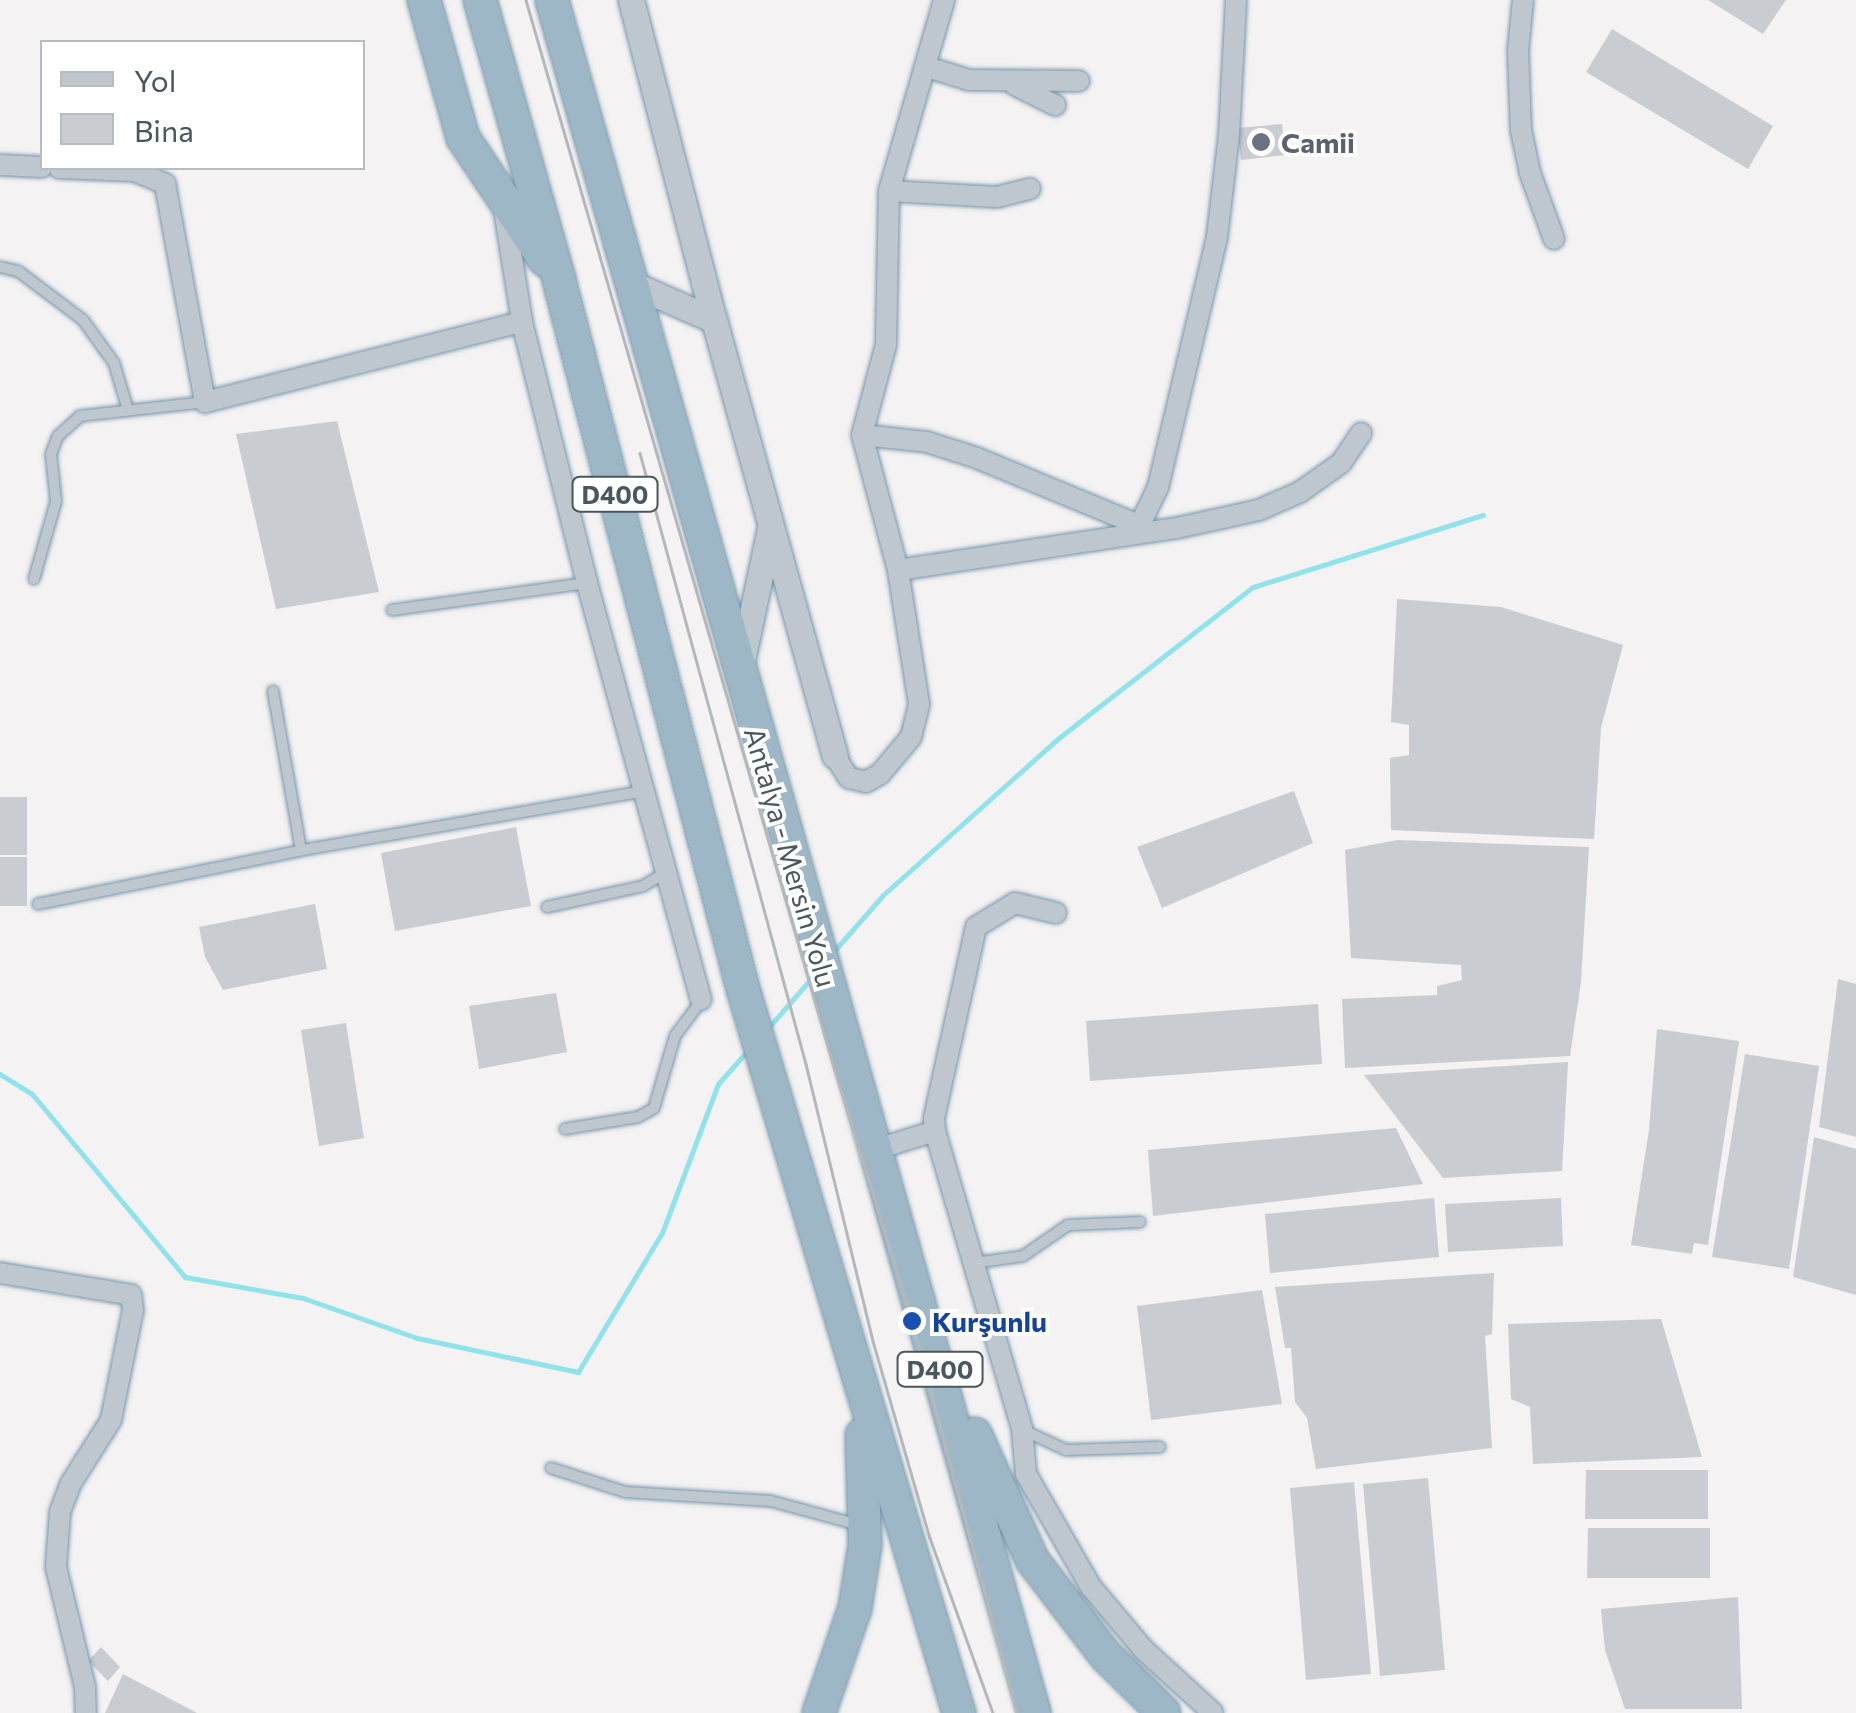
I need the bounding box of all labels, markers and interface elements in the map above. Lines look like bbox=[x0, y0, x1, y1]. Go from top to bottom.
legend bbox=[40, 40, 365, 170]
text: Yol bbox=[134, 61, 176, 98]
text: Bina bbox=[134, 111, 194, 148]
place label: Camii bbox=[1281, 125, 1355, 159]
marker: Camii bbox=[1250, 131, 1272, 153]
road number: D400 bbox=[570, 474, 660, 514]
street label: Antalya - Mersin Yolu bbox=[738, 723, 844, 991]
place label: Kurşunlu bbox=[932, 1304, 1047, 1338]
marker: Kurşunlu bbox=[901, 1310, 923, 1332]
road number: D400 bbox=[895, 1349, 985, 1389]

